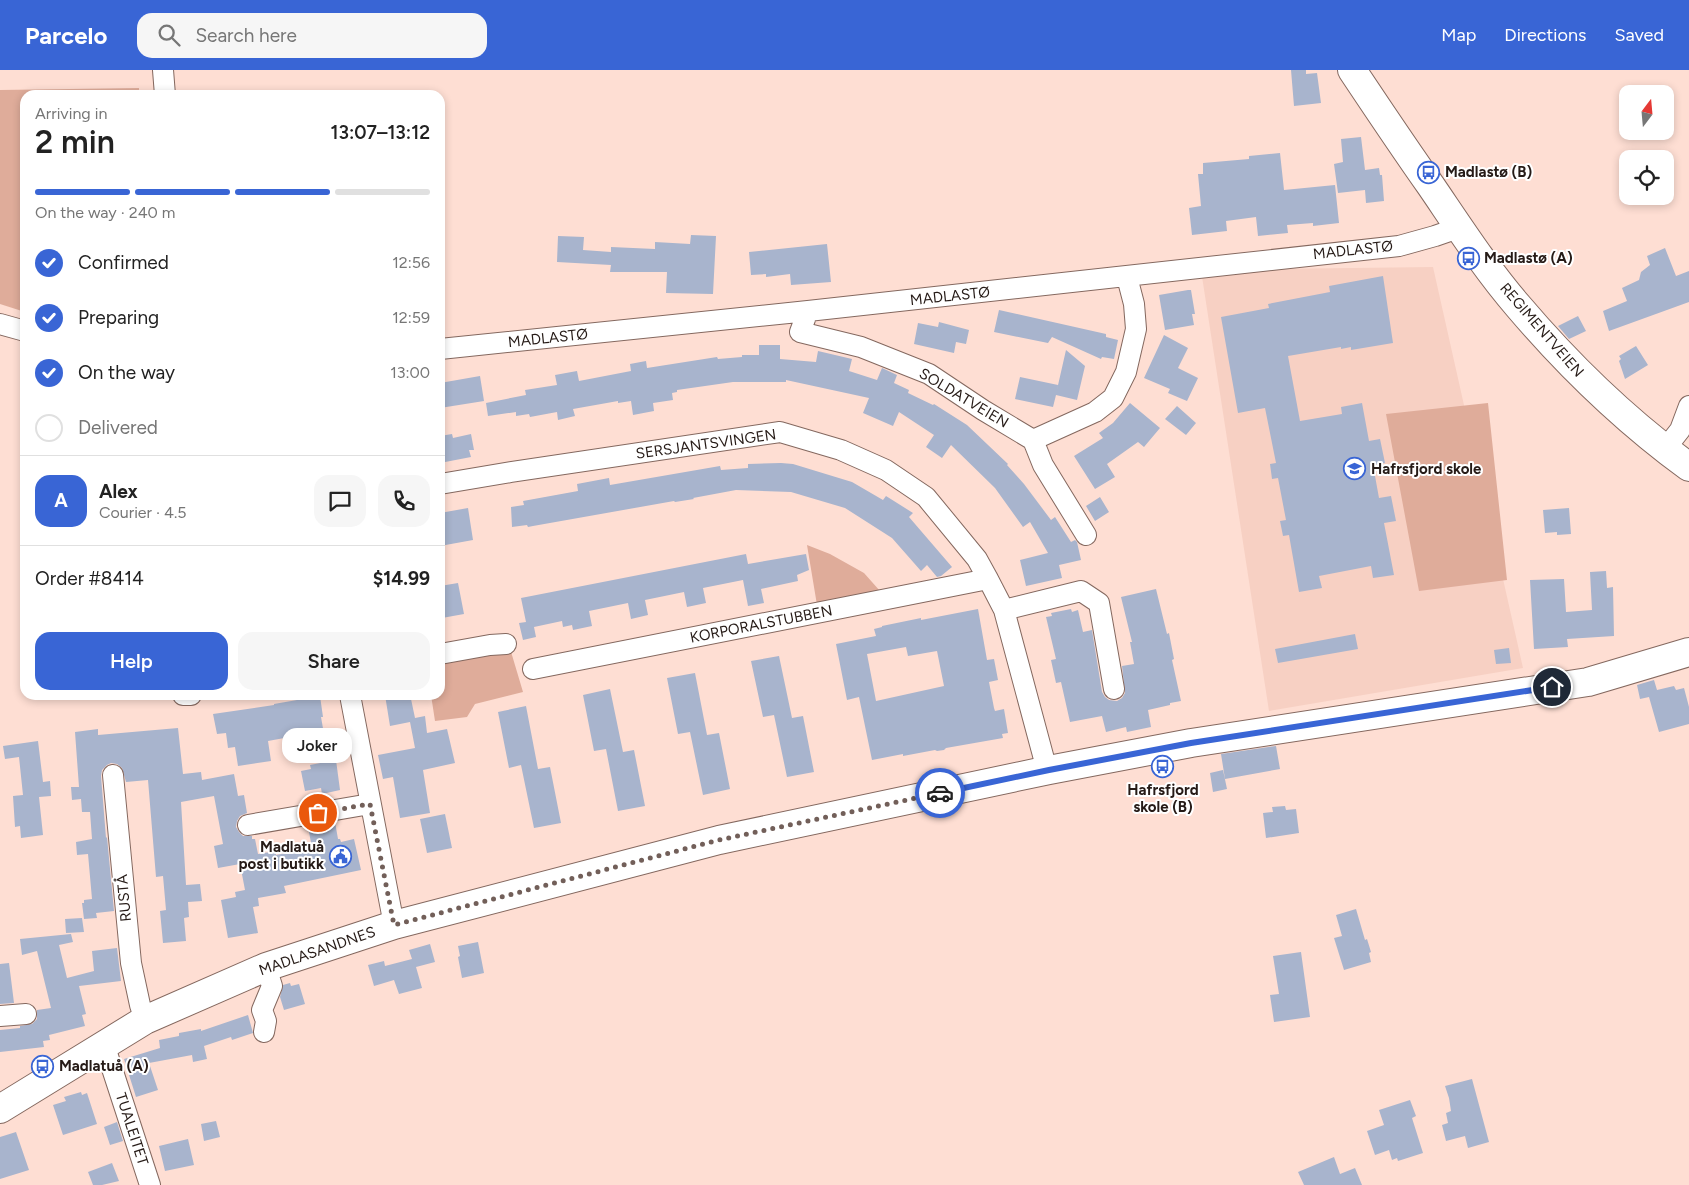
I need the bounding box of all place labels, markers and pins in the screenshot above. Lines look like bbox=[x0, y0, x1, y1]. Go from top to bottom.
bus stop icon: Madlastø (B) bbox=[1417, 160, 1441, 184]
place label: Madlastø (B) bbox=[1445, 163, 1532, 181]
bus stop icon: Madlastø (A) bbox=[1456, 246, 1480, 270]
place label: Madlastø (A) bbox=[1484, 249, 1573, 267]
school or university icon: Hafrsfjord skole bbox=[1343, 457, 1367, 481]
place label: Hafrsfjord skole bbox=[1371, 460, 1482, 478]
pin bbox=[1531, 666, 1573, 708]
callout: Joker bbox=[283, 728, 353, 763]
bus stop icon: Hafrsfjord skole (B) bbox=[1151, 755, 1175, 779]
place label: Hafrsfjord skole (B) bbox=[1127, 781, 1199, 816]
pin bbox=[297, 792, 339, 834]
place label: Madlatuå post i butikk bbox=[239, 838, 324, 873]
public building icon: Madlatuå post i butikk bbox=[328, 844, 352, 868]
bus stop icon: Madlatuå (A) bbox=[31, 1054, 55, 1078]
place label: Madlatuå (A) bbox=[59, 1057, 149, 1075]

